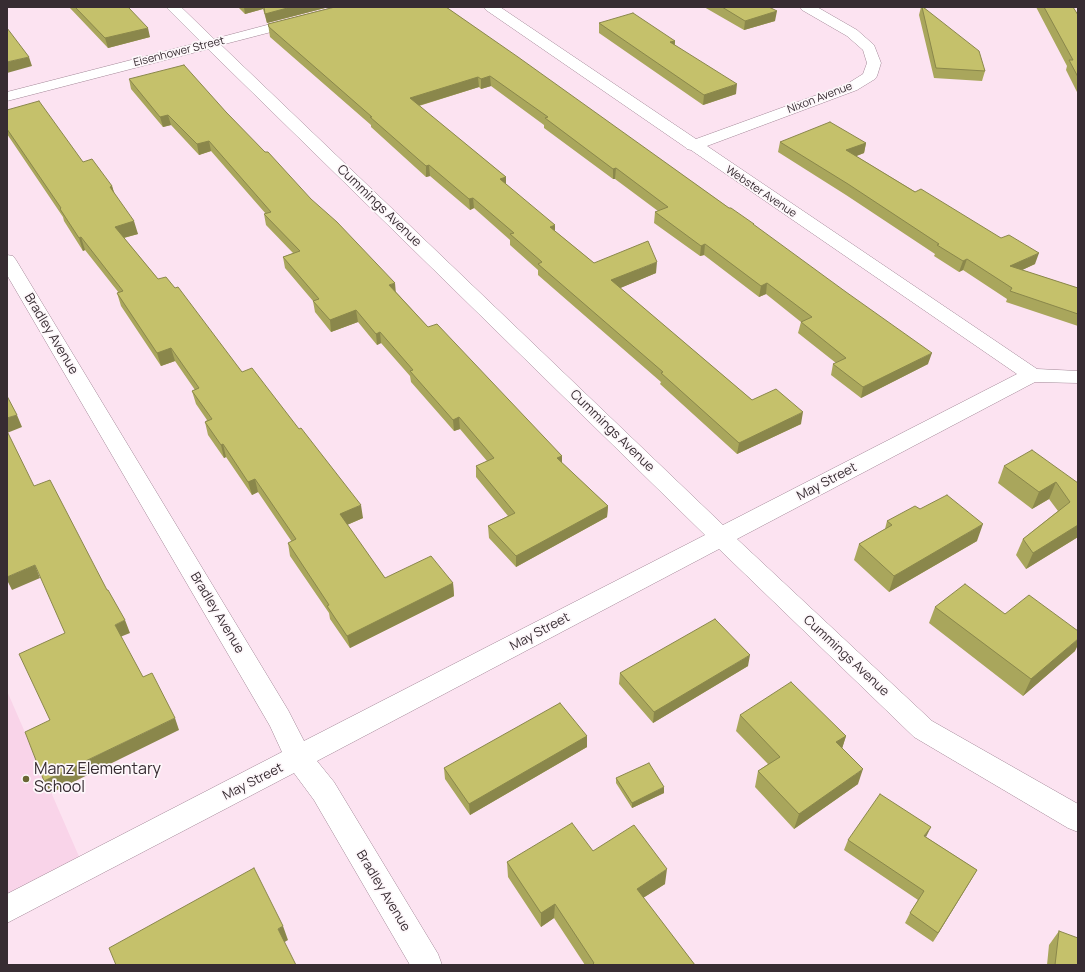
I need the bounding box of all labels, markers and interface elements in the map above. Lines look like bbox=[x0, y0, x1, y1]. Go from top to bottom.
street label: Eisenhower Street bbox=[132, 34, 226, 70]
street label: Nixon Avenue bbox=[786, 80, 854, 116]
street label: Cummings Avenue bbox=[333, 162, 425, 250]
street label: Webster Avenue bbox=[723, 163, 799, 221]
street label: Bradley Avenue bbox=[21, 291, 81, 377]
street label: Cummings Avenue bbox=[566, 387, 658, 475]
street label: May Street bbox=[794, 460, 860, 504]
street label: Bradley Avenue bbox=[187, 570, 247, 656]
street label: May Street bbox=[507, 610, 573, 654]
street label: Cummings Avenue bbox=[800, 612, 892, 700]
place label: Manz Elementary School bbox=[34, 760, 161, 798]
street label: May Street bbox=[220, 760, 286, 804]
marker: Manz Elementary School bbox=[21, 774, 31, 784]
street label: Bradley Avenue bbox=[353, 848, 413, 934]

